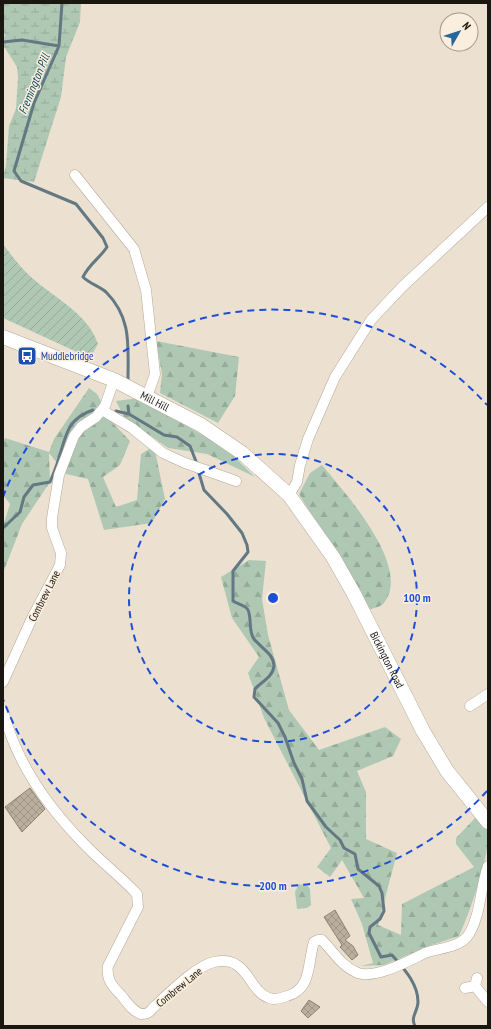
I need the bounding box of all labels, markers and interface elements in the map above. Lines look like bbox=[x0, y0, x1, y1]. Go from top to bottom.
north arrow bbox=[439, 12, 479, 52]
text: N bbox=[459, 19, 474, 32]
water label: Fremington Pill bbox=[15, 50, 53, 116]
bus stop icon: Muddlebridge bbox=[16, 345, 38, 367]
place label: Muddlebridge bbox=[41, 349, 94, 363]
street label: Mill Hill bbox=[138, 388, 172, 415]
street label: Combrew Lane bbox=[25, 568, 63, 624]
text: 100 m bbox=[403, 590, 431, 605]
centre of rings bbox=[266, 591, 280, 605]
street label: Bickington Road bbox=[367, 629, 407, 691]
text: 200 m bbox=[259, 878, 287, 893]
street label: Combrew Lane bbox=[153, 964, 205, 1010]

